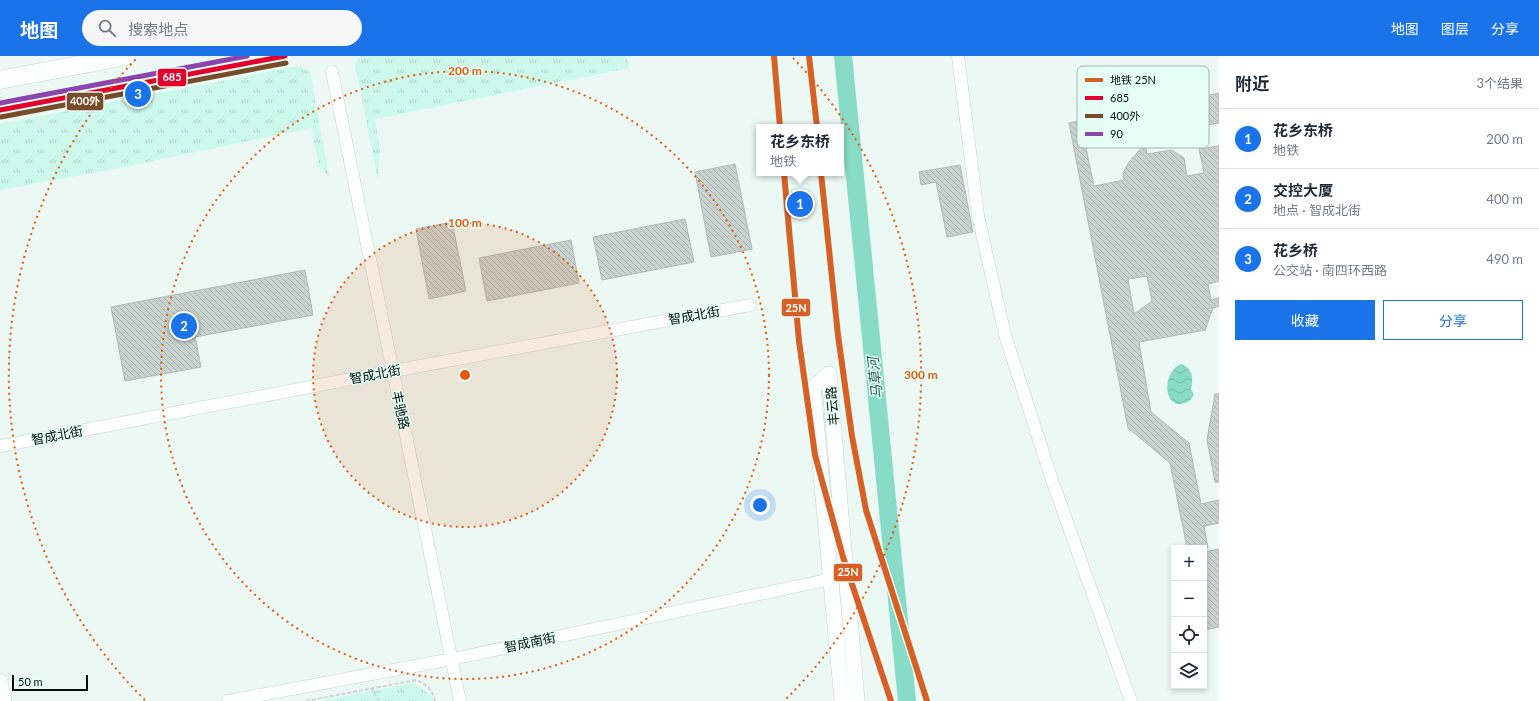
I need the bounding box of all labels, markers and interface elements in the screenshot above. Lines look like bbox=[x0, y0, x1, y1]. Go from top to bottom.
search box bbox=[82, 10, 362, 46]
icon: search bbox=[96, 17, 118, 39]
text: 地图 bbox=[20, 18, 58, 41]
text: 搜索地点 bbox=[128, 20, 188, 38]
text: 地图 bbox=[1391, 20, 1419, 37]
text: 图层 bbox=[1441, 20, 1469, 37]
text: 分享 bbox=[1491, 20, 1519, 37]
text: 200 m bbox=[448, 63, 482, 78]
legend bbox=[1077, 66, 1209, 148]
line badge: 685 bbox=[157, 68, 187, 87]
text: 685 bbox=[162, 70, 182, 83]
text: 地铁 25N bbox=[1110, 73, 1156, 86]
text: 附近 bbox=[1235, 73, 1269, 94]
text: 3个结果 bbox=[1476, 75, 1523, 91]
pin: 3 bbox=[125, 79, 151, 109]
text: 685 bbox=[1110, 91, 1129, 104]
line badge: 400外 bbox=[66, 92, 104, 111]
text: 400外 bbox=[70, 94, 100, 107]
text: 400外 bbox=[1110, 109, 1140, 122]
text: 花乡东桥 bbox=[1273, 121, 1333, 139]
popup bbox=[756, 124, 844, 176]
text: 90 bbox=[1110, 127, 1123, 140]
text: 1 bbox=[1244, 131, 1252, 147]
text: 200 m bbox=[1486, 131, 1523, 147]
text: 花乡东桥 bbox=[770, 132, 830, 150]
text: 地铁 bbox=[1273, 142, 1299, 158]
text: 地铁 bbox=[770, 153, 796, 169]
text: 交控大厦 bbox=[1273, 181, 1333, 199]
pin: 1 bbox=[787, 189, 813, 219]
text: 2 bbox=[1244, 191, 1252, 207]
text: 400 m bbox=[1486, 191, 1523, 207]
text: 地点 · 智成北街 bbox=[1273, 202, 1361, 218]
text: 100 m bbox=[448, 215, 482, 230]
text: 花乡桥 bbox=[1273, 241, 1318, 259]
text: 3 bbox=[1244, 251, 1252, 267]
text: 490 m bbox=[1486, 251, 1523, 267]
text: 公交站 · 南四环西路 bbox=[1273, 262, 1387, 278]
line badge: 25N bbox=[781, 298, 811, 317]
button: 收藏 bbox=[1235, 300, 1375, 340]
button: 分享 bbox=[1383, 300, 1523, 340]
text: 25N bbox=[785, 301, 807, 314]
street label: 智成北街 bbox=[667, 303, 721, 327]
pin: 2 bbox=[171, 311, 197, 341]
water label: 马草河 bbox=[864, 353, 885, 400]
street label: 智成北街 bbox=[348, 361, 402, 387]
text: 300 m bbox=[904, 367, 938, 382]
centre of rings bbox=[458, 368, 472, 382]
street label: 丰云路 bbox=[822, 386, 842, 426]
street label: 丰驰路 bbox=[389, 389, 413, 431]
street label: 智成北街 bbox=[30, 422, 84, 448]
your location bbox=[750, 495, 770, 515]
map controls bbox=[1171, 545, 1207, 689]
button: + bbox=[1171, 545, 1207, 581]
line badge: 25N bbox=[833, 563, 863, 582]
text: 25N bbox=[837, 565, 859, 578]
button: − bbox=[1171, 581, 1207, 617]
button: locate bbox=[1171, 617, 1207, 653]
street label: 智成南街 bbox=[503, 629, 557, 655]
button: layers bbox=[1171, 653, 1207, 689]
scale bar bbox=[12, 673, 88, 692]
text: 50 m bbox=[18, 675, 43, 688]

